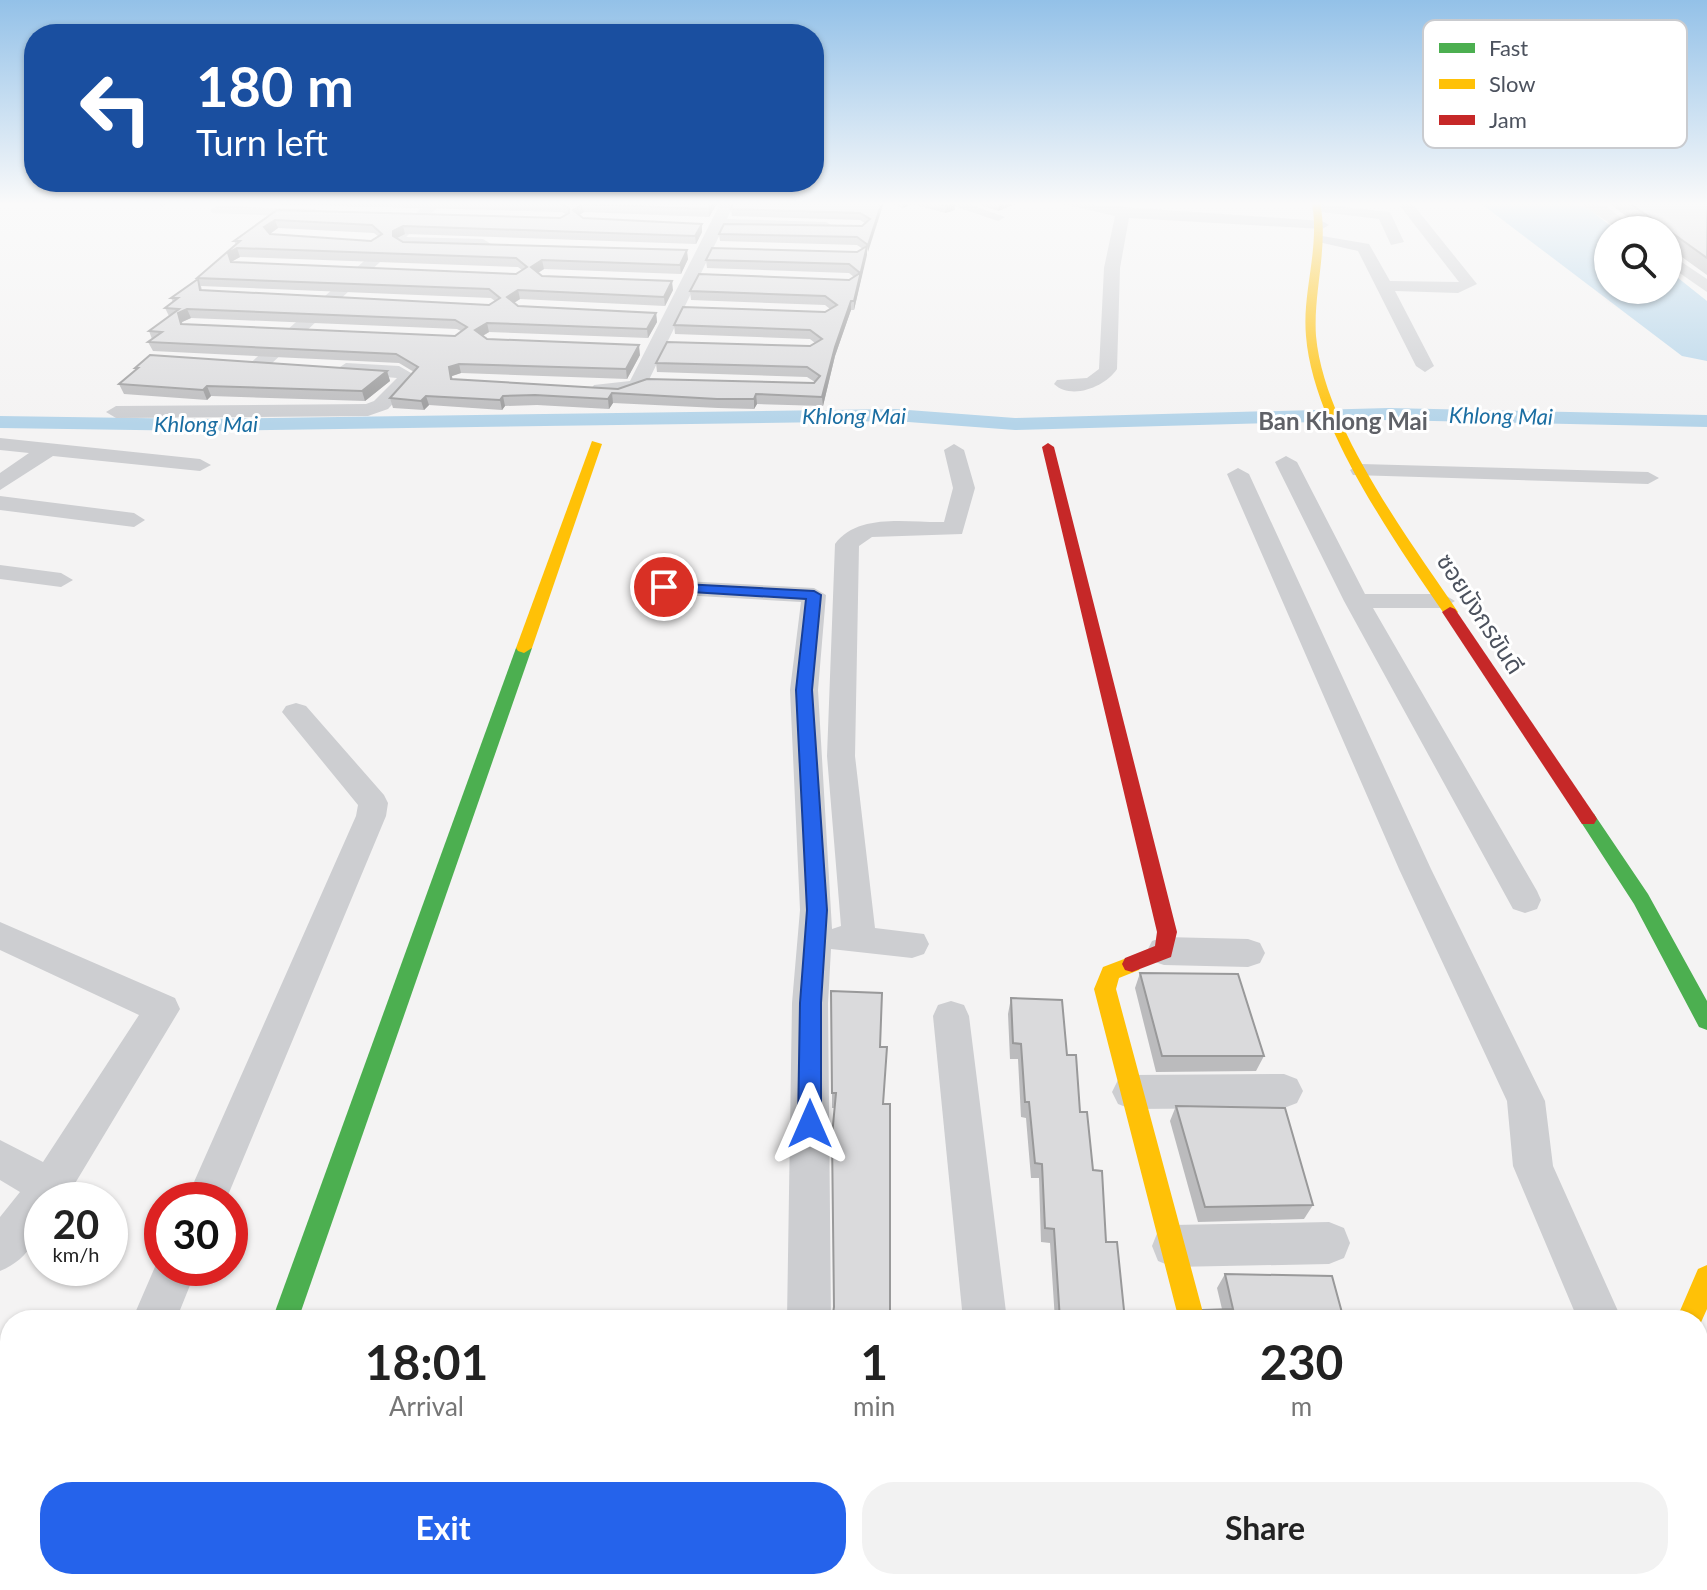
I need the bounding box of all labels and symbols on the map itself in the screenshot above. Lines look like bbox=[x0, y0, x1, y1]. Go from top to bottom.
legend bbox=[1423, 20, 1687, 148]
text: Fast bbox=[1489, 34, 1528, 61]
text: Slow bbox=[1489, 70, 1536, 97]
text: Jam bbox=[1489, 106, 1527, 133]
water label: Khlong Mai bbox=[1449, 401, 1553, 430]
water label: Khlong Mai bbox=[802, 402, 906, 429]
district label: Ban Khlong Mai bbox=[1258, 406, 1428, 435]
water label: Khlong Mai bbox=[154, 410, 258, 437]
street label: ซอยมังกรขันดี bbox=[1432, 548, 1531, 679]
pin bbox=[630, 553, 698, 621]
position arrow bbox=[768, 1082, 852, 1166]
speed limit sign: 30 bbox=[144, 1182, 248, 1286]

